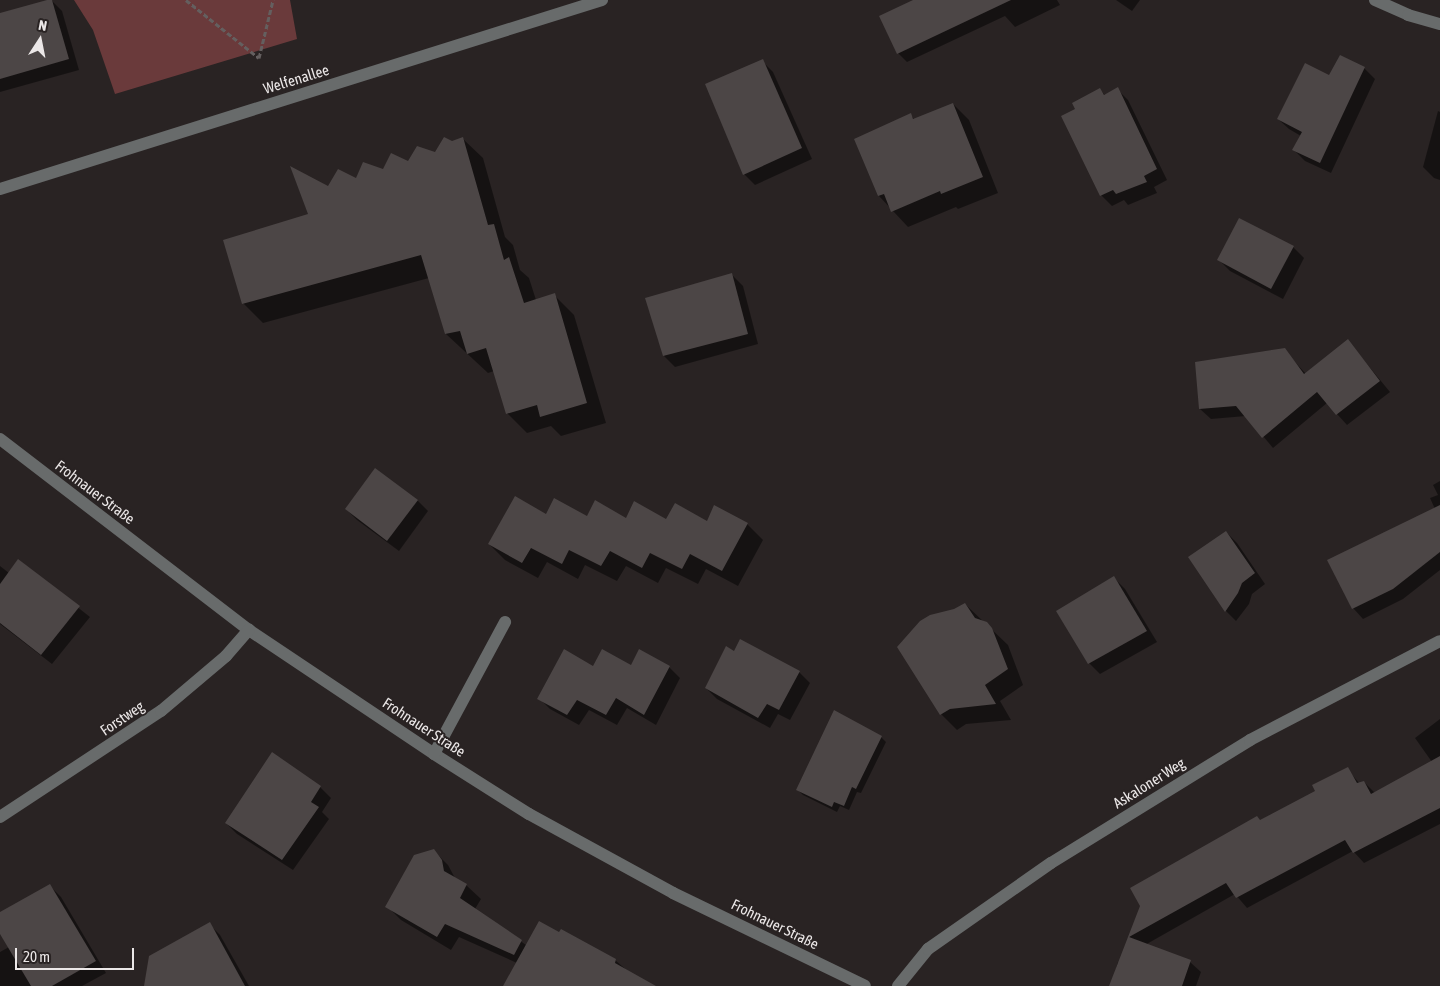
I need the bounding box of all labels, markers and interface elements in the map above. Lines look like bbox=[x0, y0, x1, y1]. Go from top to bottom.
north arrow bbox=[15, 15, 65, 65]
text: N bbox=[37, 17, 48, 34]
street label: Welfenallee bbox=[261, 60, 331, 98]
street label: Frohnauer Straße bbox=[52, 456, 138, 528]
street label: Frohnauer Straße bbox=[379, 694, 469, 760]
street label: Forstweg bbox=[97, 697, 147, 739]
street label: Askaloner Weg bbox=[1110, 754, 1188, 812]
street label: Frohnauer Straße bbox=[728, 895, 822, 953]
scale bar bbox=[18, 938, 136, 970]
text: 20 m bbox=[23, 948, 50, 965]

